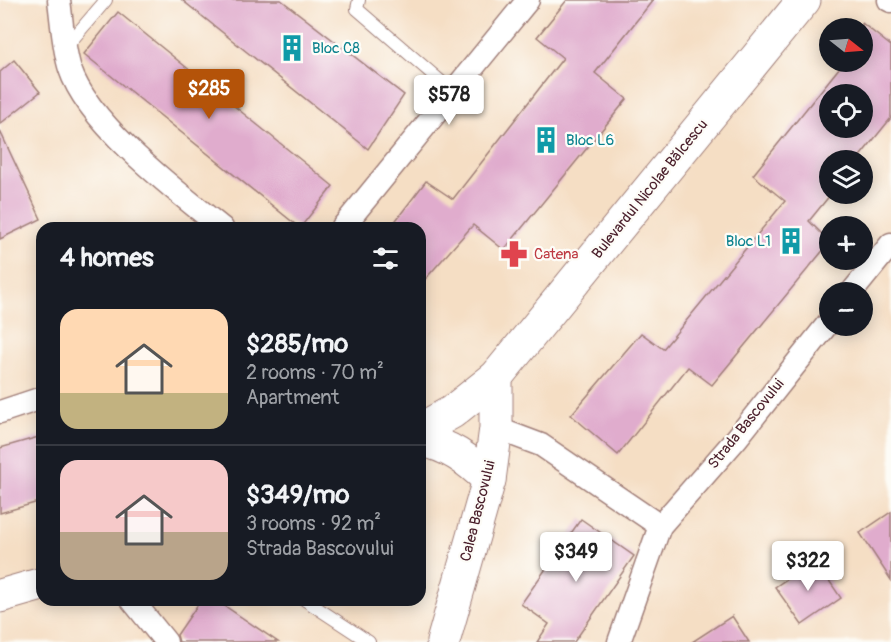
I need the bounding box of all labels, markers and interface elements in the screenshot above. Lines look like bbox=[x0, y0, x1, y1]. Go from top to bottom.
north arrow bbox=[819, 18, 873, 72]
map controls bbox=[819, 18, 873, 336]
building icon: Bloc C8 bbox=[277, 33, 307, 63]
place label: Bloc C8 bbox=[312, 39, 360, 58]
pin: $285 bbox=[173, 69, 245, 120]
pin: $578 bbox=[413, 75, 485, 126]
text: $285 bbox=[188, 76, 230, 101]
text: $578 bbox=[428, 82, 470, 107]
button: locate bbox=[819, 84, 873, 138]
street label: Bulevardul Nicolae Bălcescu bbox=[588, 115, 712, 263]
building icon: Bloc L6 bbox=[531, 125, 561, 155]
place label: Bloc L6 bbox=[566, 131, 614, 150]
button: layers bbox=[819, 150, 873, 204]
button: + bbox=[819, 216, 873, 270]
building icon: Bloc L1 bbox=[776, 226, 806, 256]
place label: Bloc L1 bbox=[726, 232, 771, 251]
pharmacy icon: Catena bbox=[499, 239, 529, 269]
text: 4 homes bbox=[60, 242, 154, 274]
icon: filters bbox=[369, 242, 402, 275]
place label: Catena bbox=[534, 245, 578, 264]
button: − bbox=[819, 282, 873, 336]
text: $285/mo bbox=[246, 328, 348, 360]
icon: home bbox=[108, 333, 180, 405]
text: 2 rooms · 70 m² bbox=[246, 360, 384, 385]
street label: Strada Bascovului bbox=[704, 375, 788, 473]
text: Apartment bbox=[246, 385, 339, 410]
street label: Calea Bascovului bbox=[456, 458, 500, 563]
text: $349/mo bbox=[246, 479, 349, 511]
icon: home bbox=[108, 484, 180, 556]
text: 3 rooms · 92 m² bbox=[246, 511, 381, 536]
pin: $349 bbox=[540, 532, 612, 583]
text: Strada Bascovului bbox=[246, 536, 394, 561]
text: $349 bbox=[554, 539, 598, 564]
pin: $322 bbox=[772, 541, 844, 592]
text: $322 bbox=[786, 548, 830, 573]

